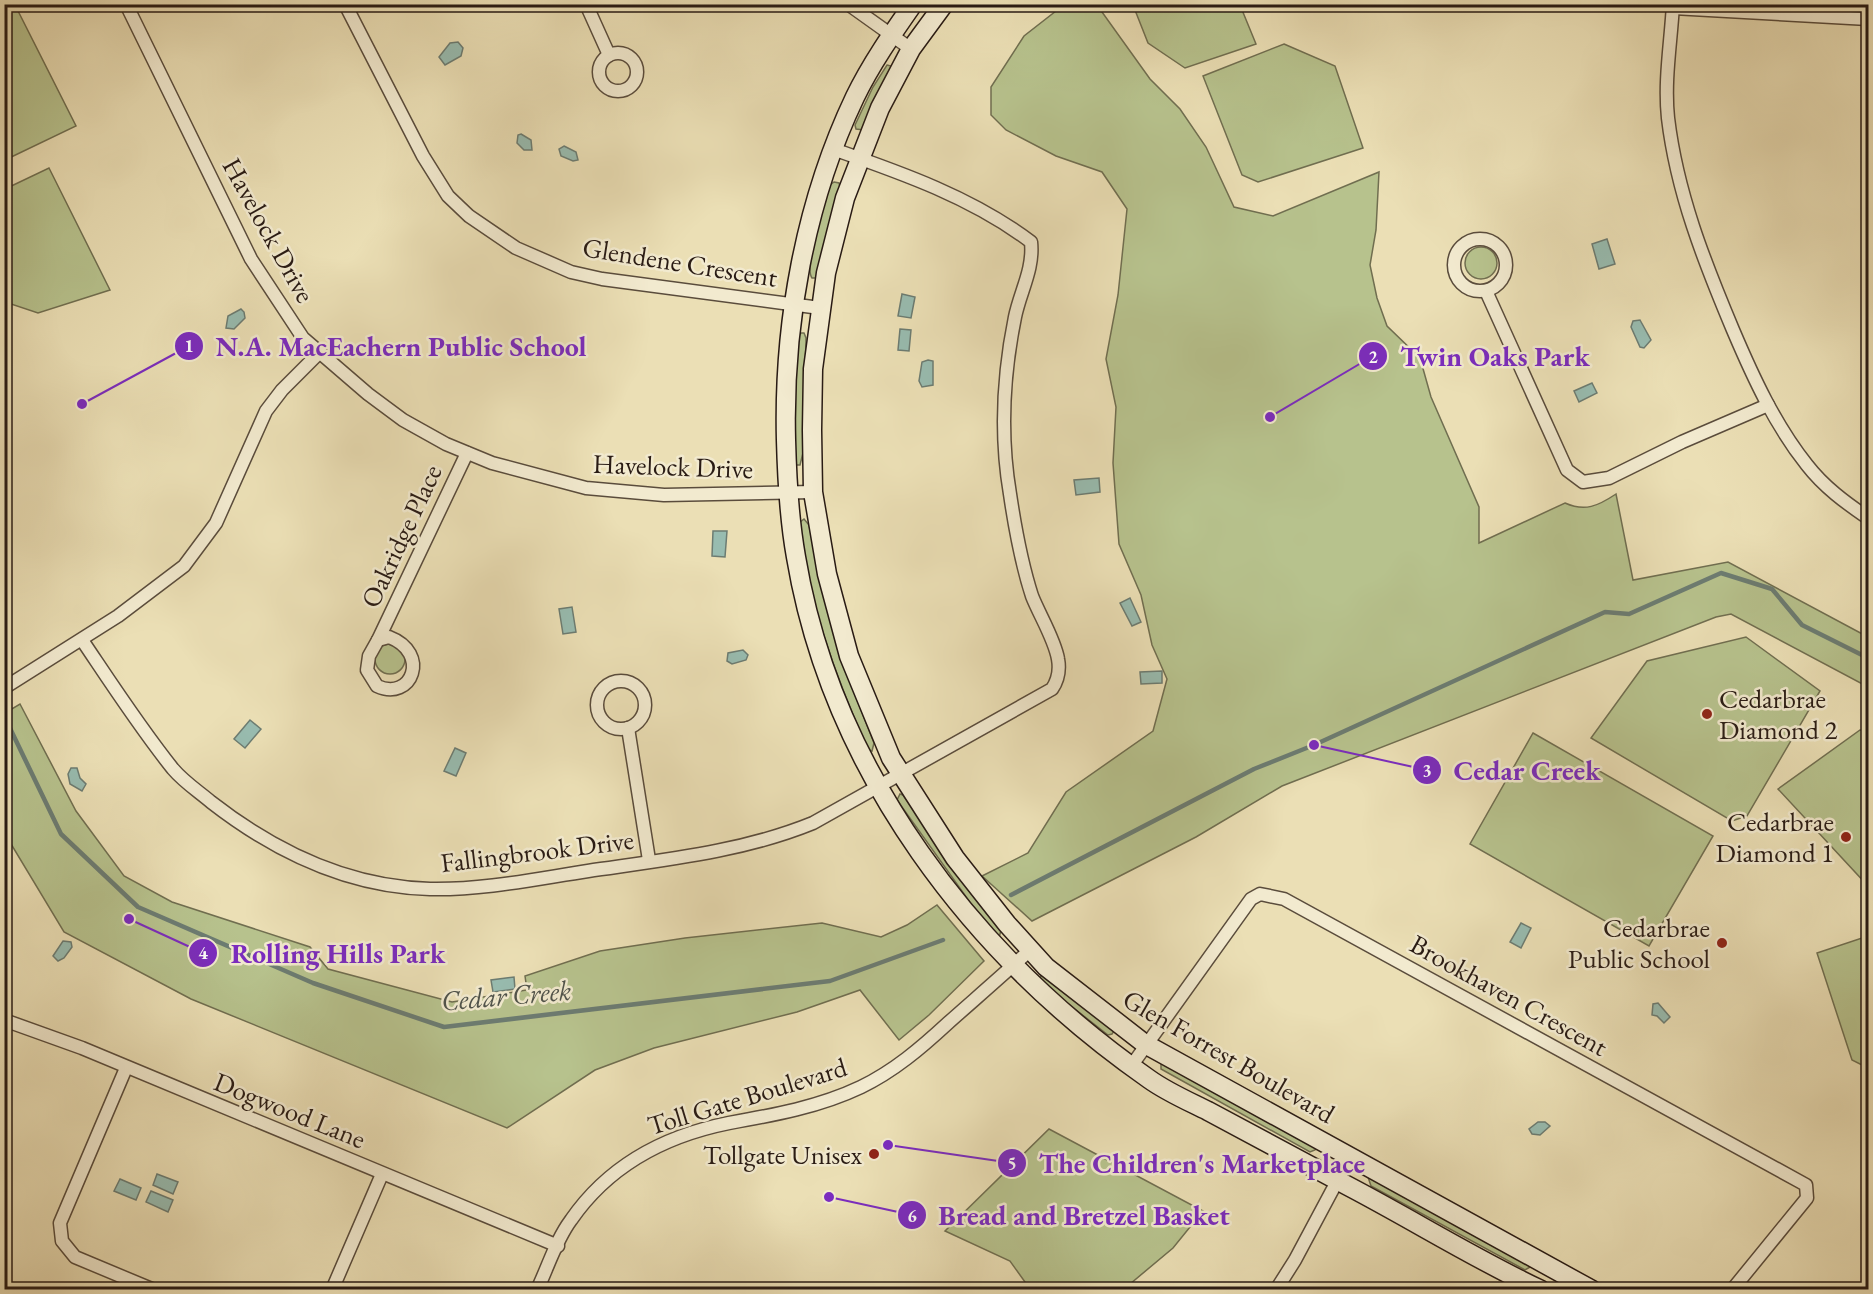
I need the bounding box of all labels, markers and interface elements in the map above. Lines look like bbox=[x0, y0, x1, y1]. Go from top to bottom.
street label: Havelock Drive bbox=[215, 151, 323, 309]
street label: Glendene Crescent bbox=[580, 229, 780, 295]
callout: N.A. MacEachern Public School bbox=[174, 323, 598, 369]
text: N.A. MacEachern Public School bbox=[216, 328, 586, 364]
callout: Twin Oaks Park bbox=[1358, 333, 1601, 379]
text: 1 bbox=[184, 334, 194, 357]
text: Twin Oaks Park bbox=[1400, 338, 1590, 374]
text: 2 bbox=[1368, 345, 1378, 368]
street label: Havelock Drive bbox=[592, 446, 754, 486]
street label: Oakridge Place bbox=[353, 459, 449, 613]
place label: Cedarbrae Diamond 2 bbox=[1719, 681, 1837, 747]
marker: Cedarbrae Diamond 2 bbox=[1700, 707, 1714, 721]
callout: Cedar Creek bbox=[1412, 747, 1613, 793]
text: Cedar Creek bbox=[1453, 752, 1601, 788]
text: 3 bbox=[1422, 759, 1432, 782]
place label: Cedarbrae Diamond 1 bbox=[1716, 804, 1834, 870]
street label: Fallingbrook Drive bbox=[438, 822, 636, 880]
marker: Cedarbrae Diamond 1 bbox=[1839, 830, 1853, 844]
place label: Cedarbrae Public School bbox=[1568, 910, 1710, 976]
street label: Brookhaven Crescent bbox=[1404, 926, 1614, 1064]
callout: Rolling Hills Park bbox=[188, 930, 457, 976]
text: Rolling Hills Park bbox=[231, 935, 446, 971]
marker: Cedarbrae Public School bbox=[1715, 936, 1729, 950]
text: 4 bbox=[198, 941, 208, 964]
water label: Cedar Creek bbox=[439, 971, 573, 1019]
street label: Glen Forrest Boulevard bbox=[1117, 981, 1342, 1131]
street label: Toll Gate Boulevard bbox=[643, 1049, 851, 1143]
street label: Dogwood Lane bbox=[209, 1064, 371, 1156]
place label: Tollgate Unisex bbox=[703, 1137, 862, 1172]
callout: The Children's Marketplace bbox=[997, 1140, 1377, 1186]
text: The Children's Marketplace bbox=[1039, 1145, 1365, 1181]
marker: Tollgate Unisex bbox=[867, 1147, 881, 1161]
text: 5 bbox=[1007, 1152, 1017, 1175]
callout: Bread and Bretzel Basket bbox=[897, 1192, 1242, 1238]
text: Bread and Bretzel Basket bbox=[938, 1197, 1230, 1233]
text: 6 bbox=[907, 1204, 917, 1227]

